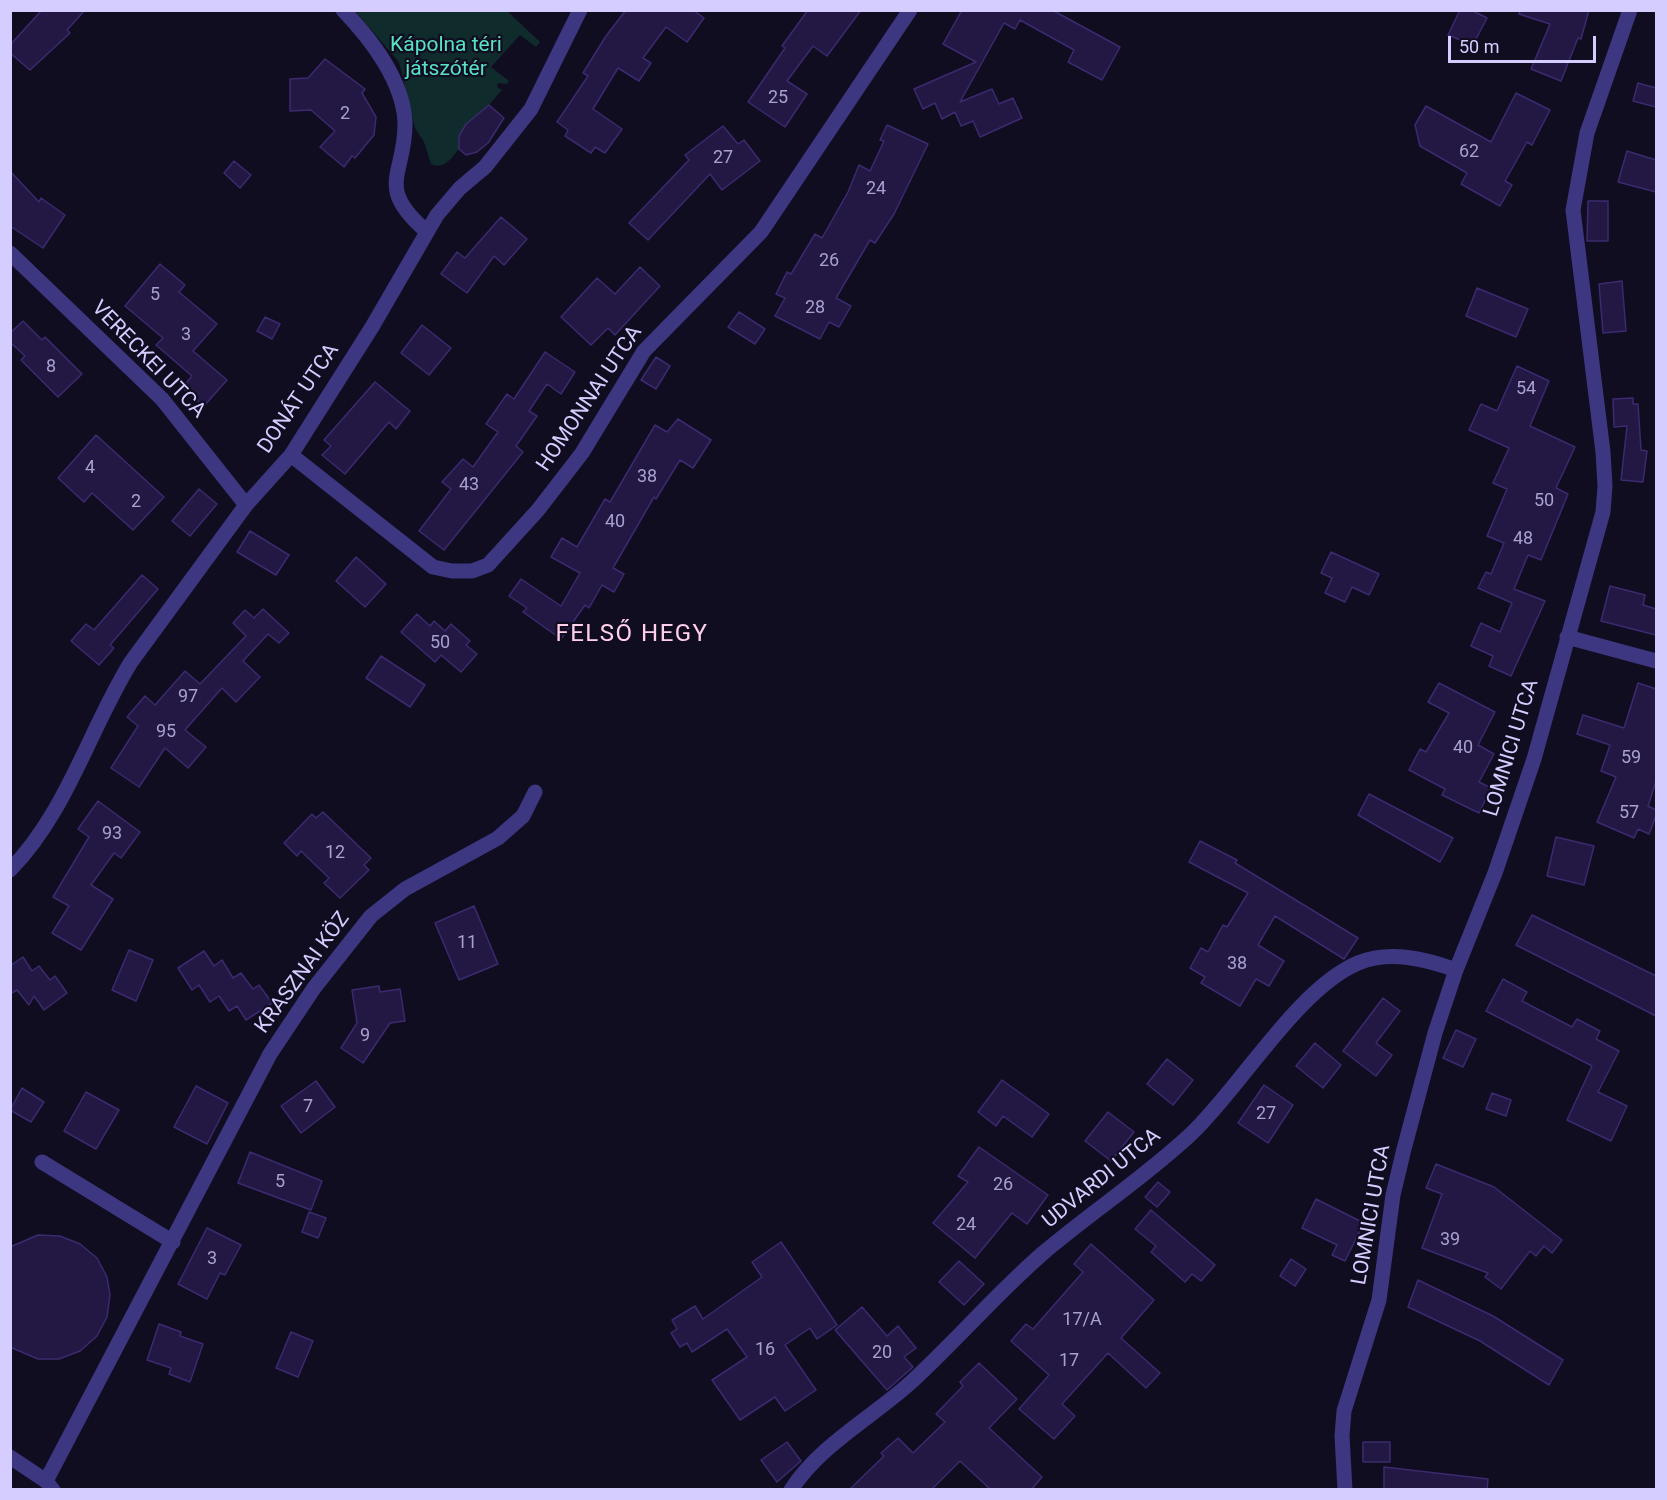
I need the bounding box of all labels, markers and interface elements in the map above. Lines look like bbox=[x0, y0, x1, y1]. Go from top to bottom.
scale bar bbox=[1451, 24, 1600, 62]
park label: Kápolna téri játszótér bbox=[390, 33, 502, 83]
text: 50 m bbox=[1459, 36, 1499, 57]
house number: 25 bbox=[768, 87, 788, 109]
house number: 2 bbox=[340, 103, 350, 125]
house number: 62 bbox=[1459, 141, 1479, 163]
house number: 27 bbox=[713, 147, 733, 169]
house number: 24 bbox=[866, 178, 886, 200]
house number: 26 bbox=[819, 250, 839, 272]
house number: 5 bbox=[150, 284, 160, 306]
street label: VERECKEI UTCA bbox=[86, 296, 210, 424]
house number: 28 bbox=[805, 297, 825, 319]
street label: HOMONNAI UTCA bbox=[532, 321, 648, 477]
house number: 3 bbox=[181, 324, 191, 346]
street label: DONÁT UTCA bbox=[253, 339, 345, 459]
house number: 8 bbox=[46, 356, 56, 378]
house number: 54 bbox=[1516, 378, 1536, 400]
house number: 4 bbox=[85, 457, 95, 479]
house number: 38 bbox=[637, 466, 657, 488]
house number: 43 bbox=[459, 474, 479, 496]
house number: 50 bbox=[1534, 490, 1554, 512]
house number: 2 bbox=[131, 491, 141, 513]
house number: 40 bbox=[605, 511, 625, 533]
house number: 48 bbox=[1513, 528, 1533, 550]
district label: FELSŐ HEGY bbox=[555, 621, 709, 649]
house number: 50 bbox=[430, 632, 450, 654]
street label: LOMNICI UTCA bbox=[1479, 676, 1545, 820]
house number: 97 bbox=[178, 686, 198, 708]
house number: 95 bbox=[156, 721, 176, 743]
house number: 40 bbox=[1453, 737, 1473, 759]
house number: 59 bbox=[1621, 747, 1641, 769]
house number: 57 bbox=[1619, 802, 1639, 824]
house number: 93 bbox=[102, 823, 122, 845]
house number: 12 bbox=[325, 842, 345, 864]
street label: KRASZNAI KÖZ bbox=[250, 907, 356, 1039]
house number: 11 bbox=[457, 932, 477, 954]
house number: 38 bbox=[1227, 953, 1247, 975]
house number: 9 bbox=[360, 1025, 370, 1047]
house number: 7 bbox=[303, 1096, 313, 1118]
house number: 27 bbox=[1256, 1103, 1276, 1125]
street label: UDVARDI UTCA bbox=[1038, 1124, 1166, 1234]
street label: LOMNICI UTCA bbox=[1347, 1143, 1397, 1287]
house number: 5 bbox=[275, 1171, 285, 1193]
house number: 26 bbox=[993, 1174, 1013, 1196]
house number: 24 bbox=[956, 1214, 976, 1236]
house number: 39 bbox=[1440, 1229, 1460, 1251]
house number: 3 bbox=[207, 1248, 217, 1270]
house number: 17/A bbox=[1062, 1309, 1102, 1331]
house number: 16 bbox=[755, 1339, 775, 1361]
house number: 20 bbox=[872, 1342, 892, 1364]
house number: 17 bbox=[1059, 1350, 1079, 1372]

